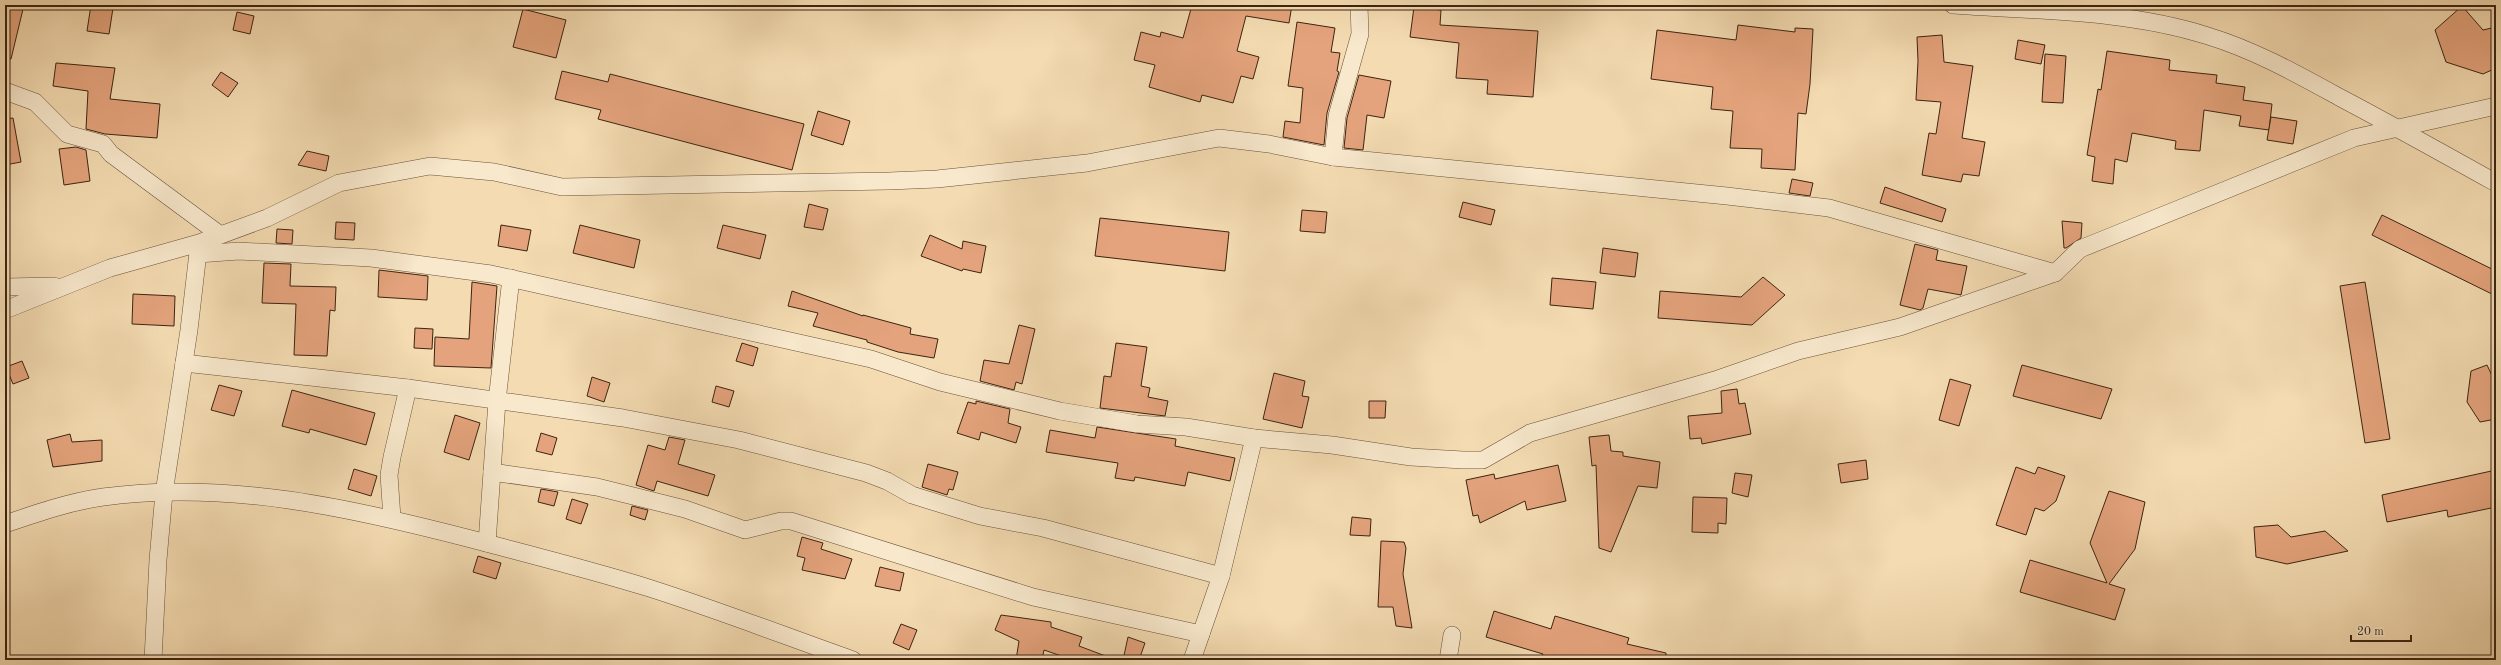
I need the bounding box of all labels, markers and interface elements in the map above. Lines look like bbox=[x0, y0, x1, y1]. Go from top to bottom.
scale bar bbox=[2351, 617, 2411, 643]
text: 20 m bbox=[2357, 626, 2384, 638]

